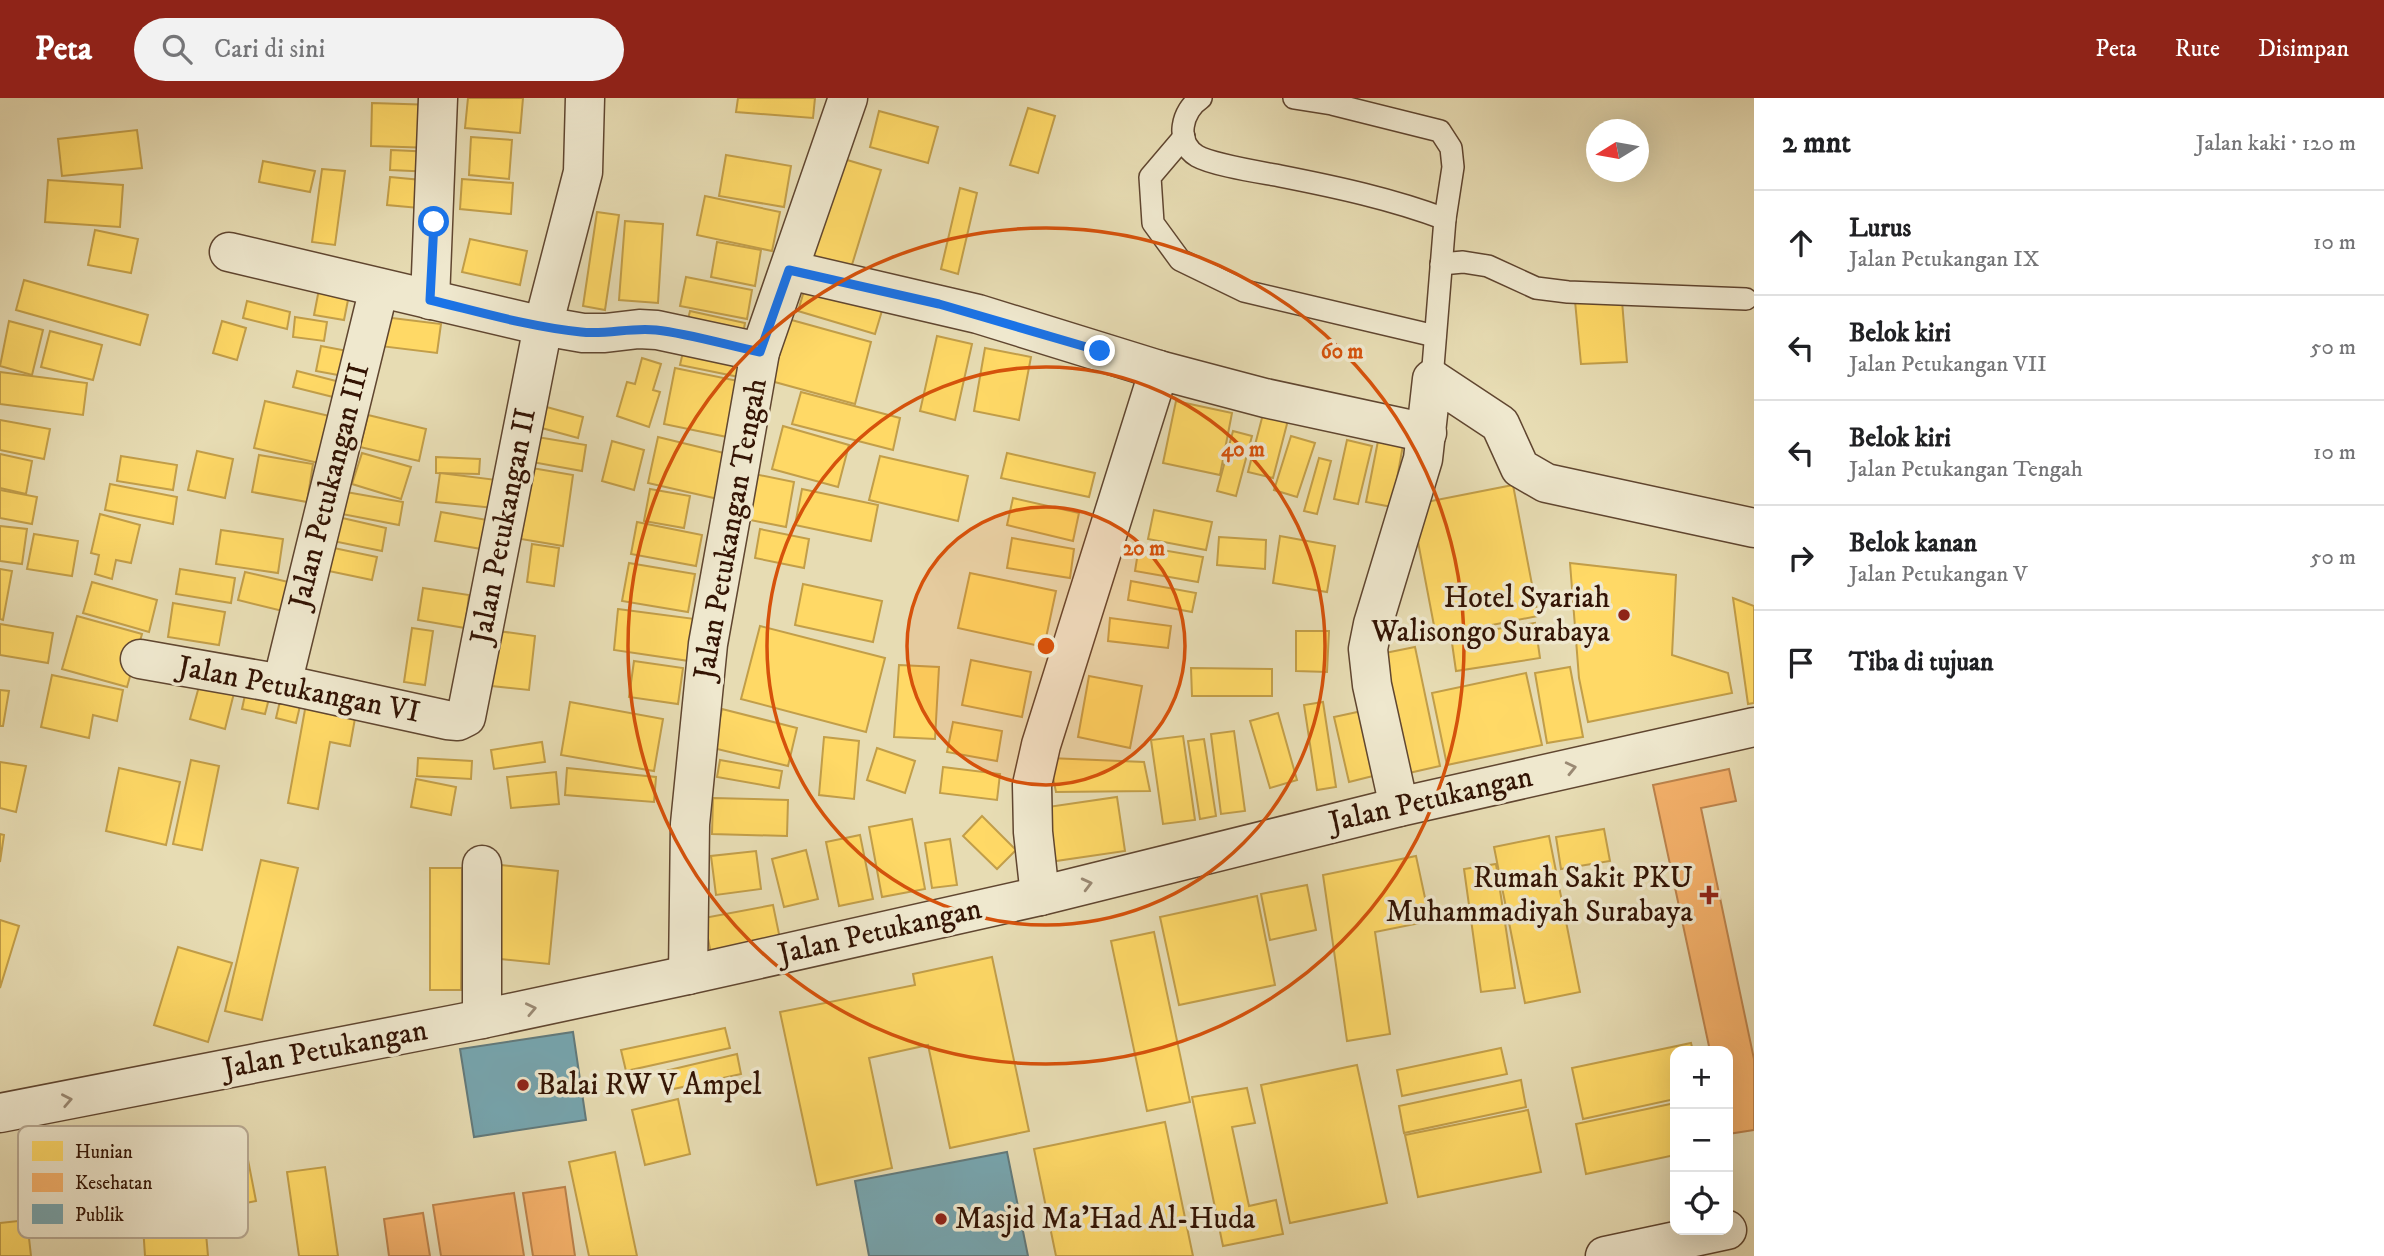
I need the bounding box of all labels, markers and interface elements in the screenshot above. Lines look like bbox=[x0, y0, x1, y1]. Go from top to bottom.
search box bbox=[134, 18, 624, 81]
text: Peta bbox=[35, 29, 92, 70]
icon: search bbox=[158, 30, 196, 68]
text: Cari di sini bbox=[214, 33, 325, 66]
text: Peta bbox=[2095, 34, 2137, 64]
text: Rute bbox=[2175, 34, 2220, 64]
text: Disimpan bbox=[2258, 34, 2349, 64]
north arrow bbox=[1586, 119, 1649, 182]
text: 2 mnt bbox=[1782, 125, 1851, 162]
text: Jalan kaki · 120 m bbox=[2196, 129, 2356, 158]
route start bbox=[418, 206, 449, 237]
text: Lurus bbox=[1849, 212, 1911, 245]
icon: ahead bbox=[1782, 224, 1820, 262]
text: 10 m bbox=[2313, 228, 2356, 257]
text: Jalan Petukangan IX bbox=[1849, 245, 2039, 274]
text: Belok kiri bbox=[1849, 317, 1951, 350]
icon: left bbox=[1782, 329, 1820, 367]
text: 50 m bbox=[2310, 333, 2356, 362]
route end bbox=[1084, 335, 1115, 366]
text: 60 m bbox=[1321, 339, 1363, 365]
text: Jalan Petukangan VII bbox=[1849, 350, 2047, 379]
street label: Jalan Petukangan III bbox=[281, 360, 378, 615]
street label: Jalan Petukangan Tengah bbox=[686, 375, 776, 685]
street label: Jalan Petukangan II bbox=[462, 405, 545, 650]
text: Belok kiri bbox=[1849, 422, 1951, 455]
icon: left bbox=[1782, 434, 1820, 472]
text: 40 m bbox=[1221, 437, 1265, 463]
text: 10 m bbox=[2313, 438, 2356, 467]
text: Jalan Petukangan Tengah bbox=[1849, 455, 2083, 484]
text: Belok kanan bbox=[1849, 527, 1977, 560]
text: 20 m bbox=[1123, 536, 1165, 562]
icon: right bbox=[1782, 539, 1820, 577]
text: 50 m bbox=[2310, 543, 2356, 572]
text: Jalan Petukangan V bbox=[1849, 560, 2028, 589]
place label: Hotel Syariah Walisongo Surabaya bbox=[1370, 580, 1610, 651]
marker: Hotel Syariah Walisongo Surabaya bbox=[1616, 607, 1632, 623]
centre of rings bbox=[1034, 634, 1058, 658]
icon: arrive bbox=[1782, 644, 1820, 682]
text: Tiba di tujuan bbox=[1849, 646, 1994, 679]
street label: Jalan Petukangan VI bbox=[172, 648, 423, 732]
street label: Jalan Petukangan bbox=[1323, 759, 1537, 842]
one-way arrow bbox=[1564, 762, 1576, 776]
place label: Rumah Sakit PKU Muhammadiyah Surabaya bbox=[1386, 860, 1693, 931]
one-way arrow bbox=[1081, 878, 1093, 892]
marker: Rumah Sakit PKU Muhammadiyah Surabaya bbox=[1699, 885, 1719, 905]
street label: Jalan Petukangan bbox=[772, 891, 986, 974]
one-way arrow bbox=[525, 1002, 537, 1017]
street label: Jalan Petukangan bbox=[217, 1012, 431, 1089]
map controls bbox=[1670, 1046, 1733, 1235]
button: + bbox=[1670, 1046, 1733, 1109]
place label: Balai RW V Ampel bbox=[537, 1067, 762, 1104]
marker: Balai RW V Ampel bbox=[515, 1077, 531, 1093]
one-way arrow bbox=[61, 1093, 73, 1108]
button: − bbox=[1670, 1109, 1733, 1172]
legend bbox=[18, 1126, 248, 1238]
text: Hunian bbox=[75, 1141, 133, 1164]
text: Kesehatan bbox=[75, 1172, 152, 1195]
button: locate bbox=[1670, 1172, 1733, 1235]
place label: Masjid Ma'Had Al-Huda bbox=[955, 1201, 1256, 1238]
text: Publik bbox=[75, 1204, 125, 1227]
marker: Masjid Ma'Had Al-Huda bbox=[933, 1211, 949, 1227]

